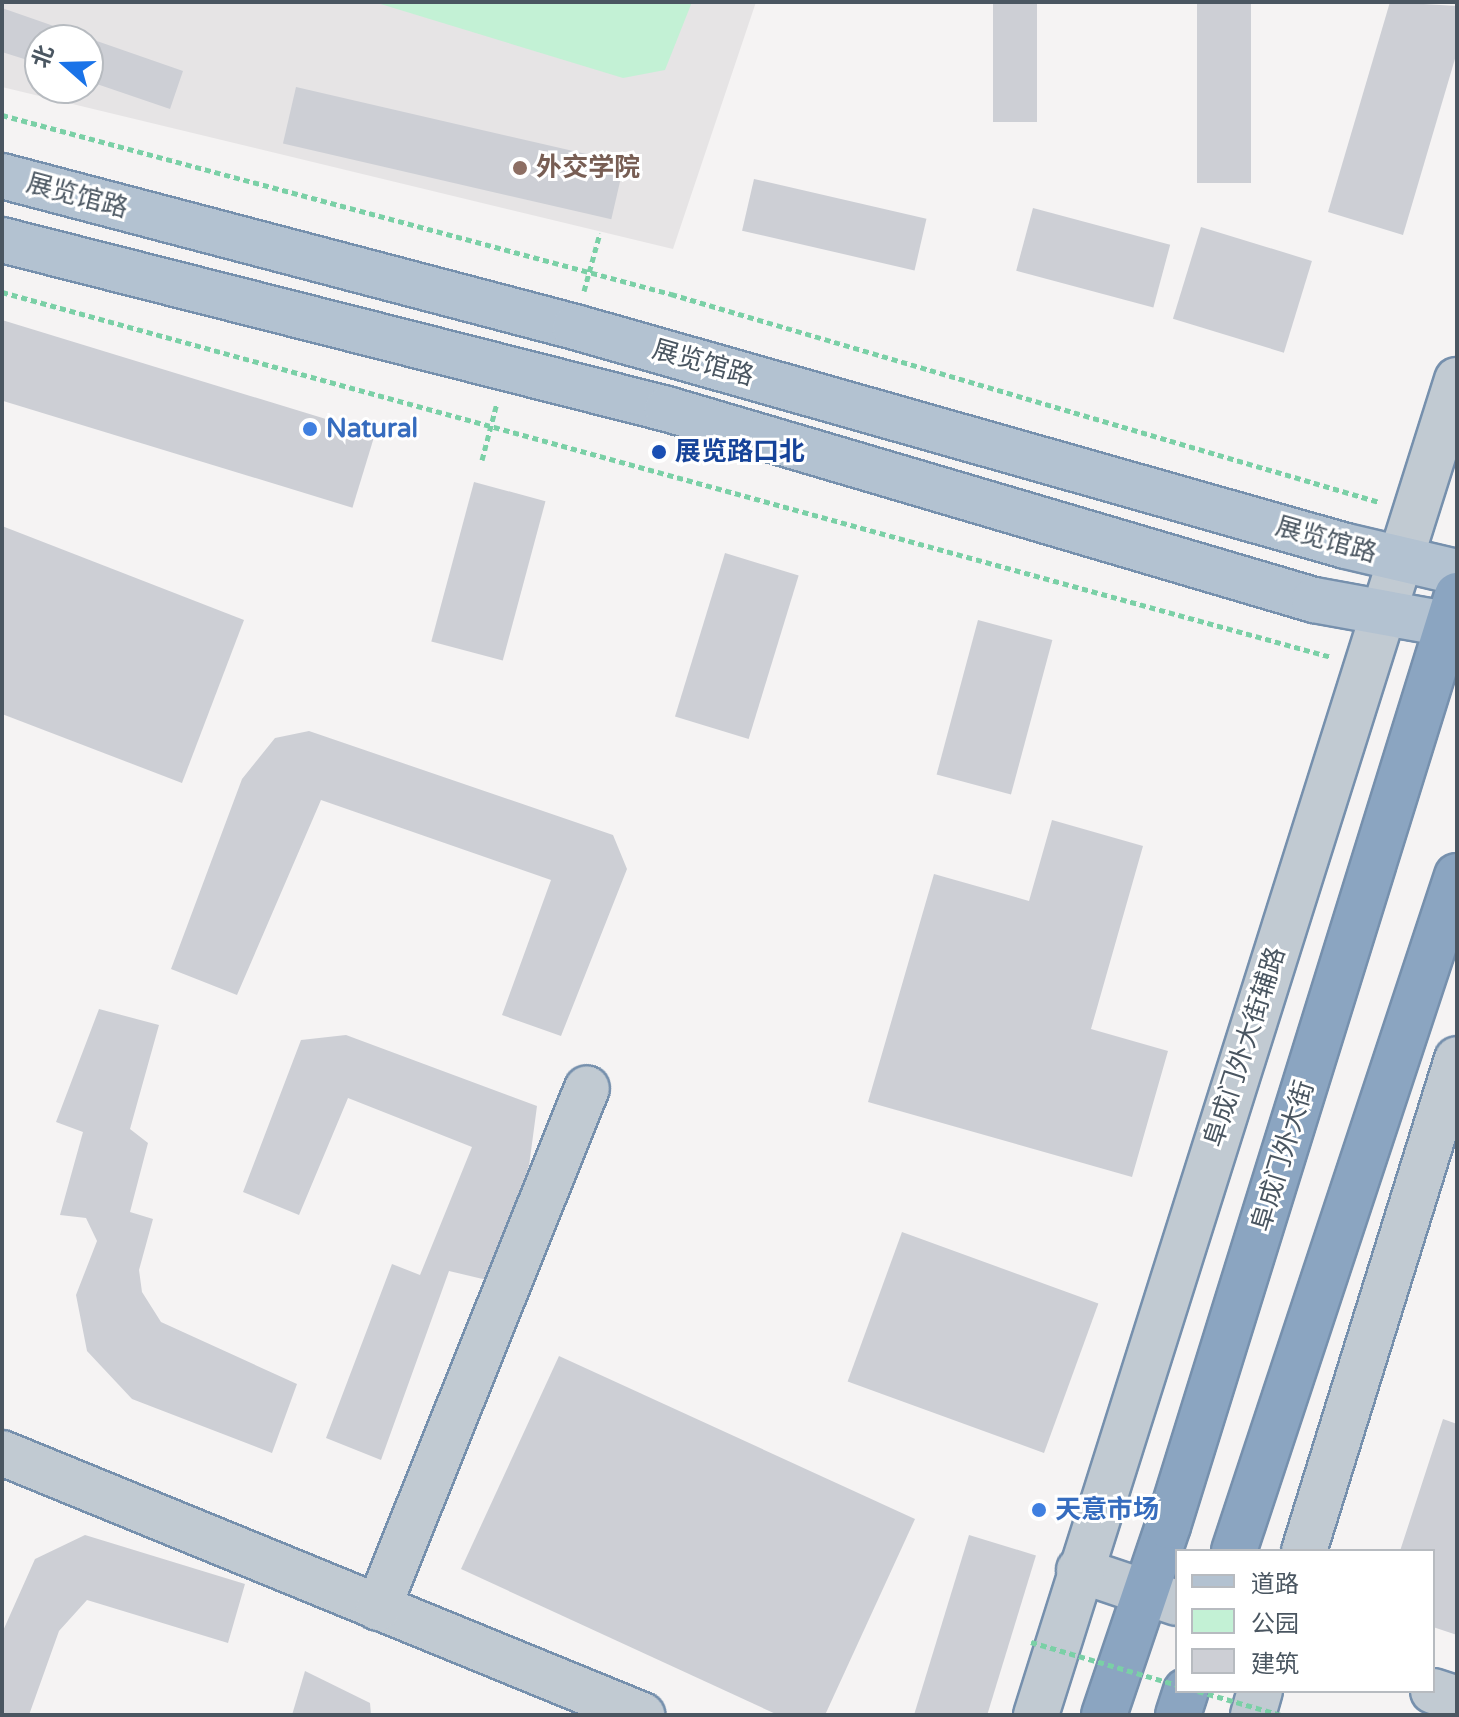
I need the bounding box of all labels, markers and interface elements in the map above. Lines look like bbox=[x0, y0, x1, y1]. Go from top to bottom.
north arrow bbox=[24, 24, 104, 104]
text: 北 bbox=[27, 42, 59, 71]
place label: 外交学院 bbox=[536, 152, 640, 184]
marker: 外交学院 bbox=[511, 159, 529, 177]
street label: 展览馆路 bbox=[23, 167, 131, 225]
street label: 展览馆路 bbox=[649, 334, 757, 392]
place label: Natural bbox=[326, 413, 418, 445]
marker: Natural bbox=[301, 420, 319, 438]
place label: 展览路口北 bbox=[675, 436, 805, 468]
marker: 展览路口北 bbox=[650, 443, 668, 461]
street label: 展览馆路 bbox=[1272, 511, 1380, 569]
street label: 阜成门外大街辅路 bbox=[1198, 943, 1292, 1151]
street label: 阜成门外大街 bbox=[1245, 1077, 1321, 1235]
place label: 天意市场 bbox=[1055, 1494, 1159, 1526]
marker: 天意市场 bbox=[1030, 1501, 1048, 1519]
legend bbox=[1175, 1549, 1435, 1693]
text: 道路 bbox=[1251, 1570, 1299, 1599]
text: 公园 bbox=[1251, 1610, 1299, 1639]
text: 建筑 bbox=[1251, 1650, 1299, 1679]

